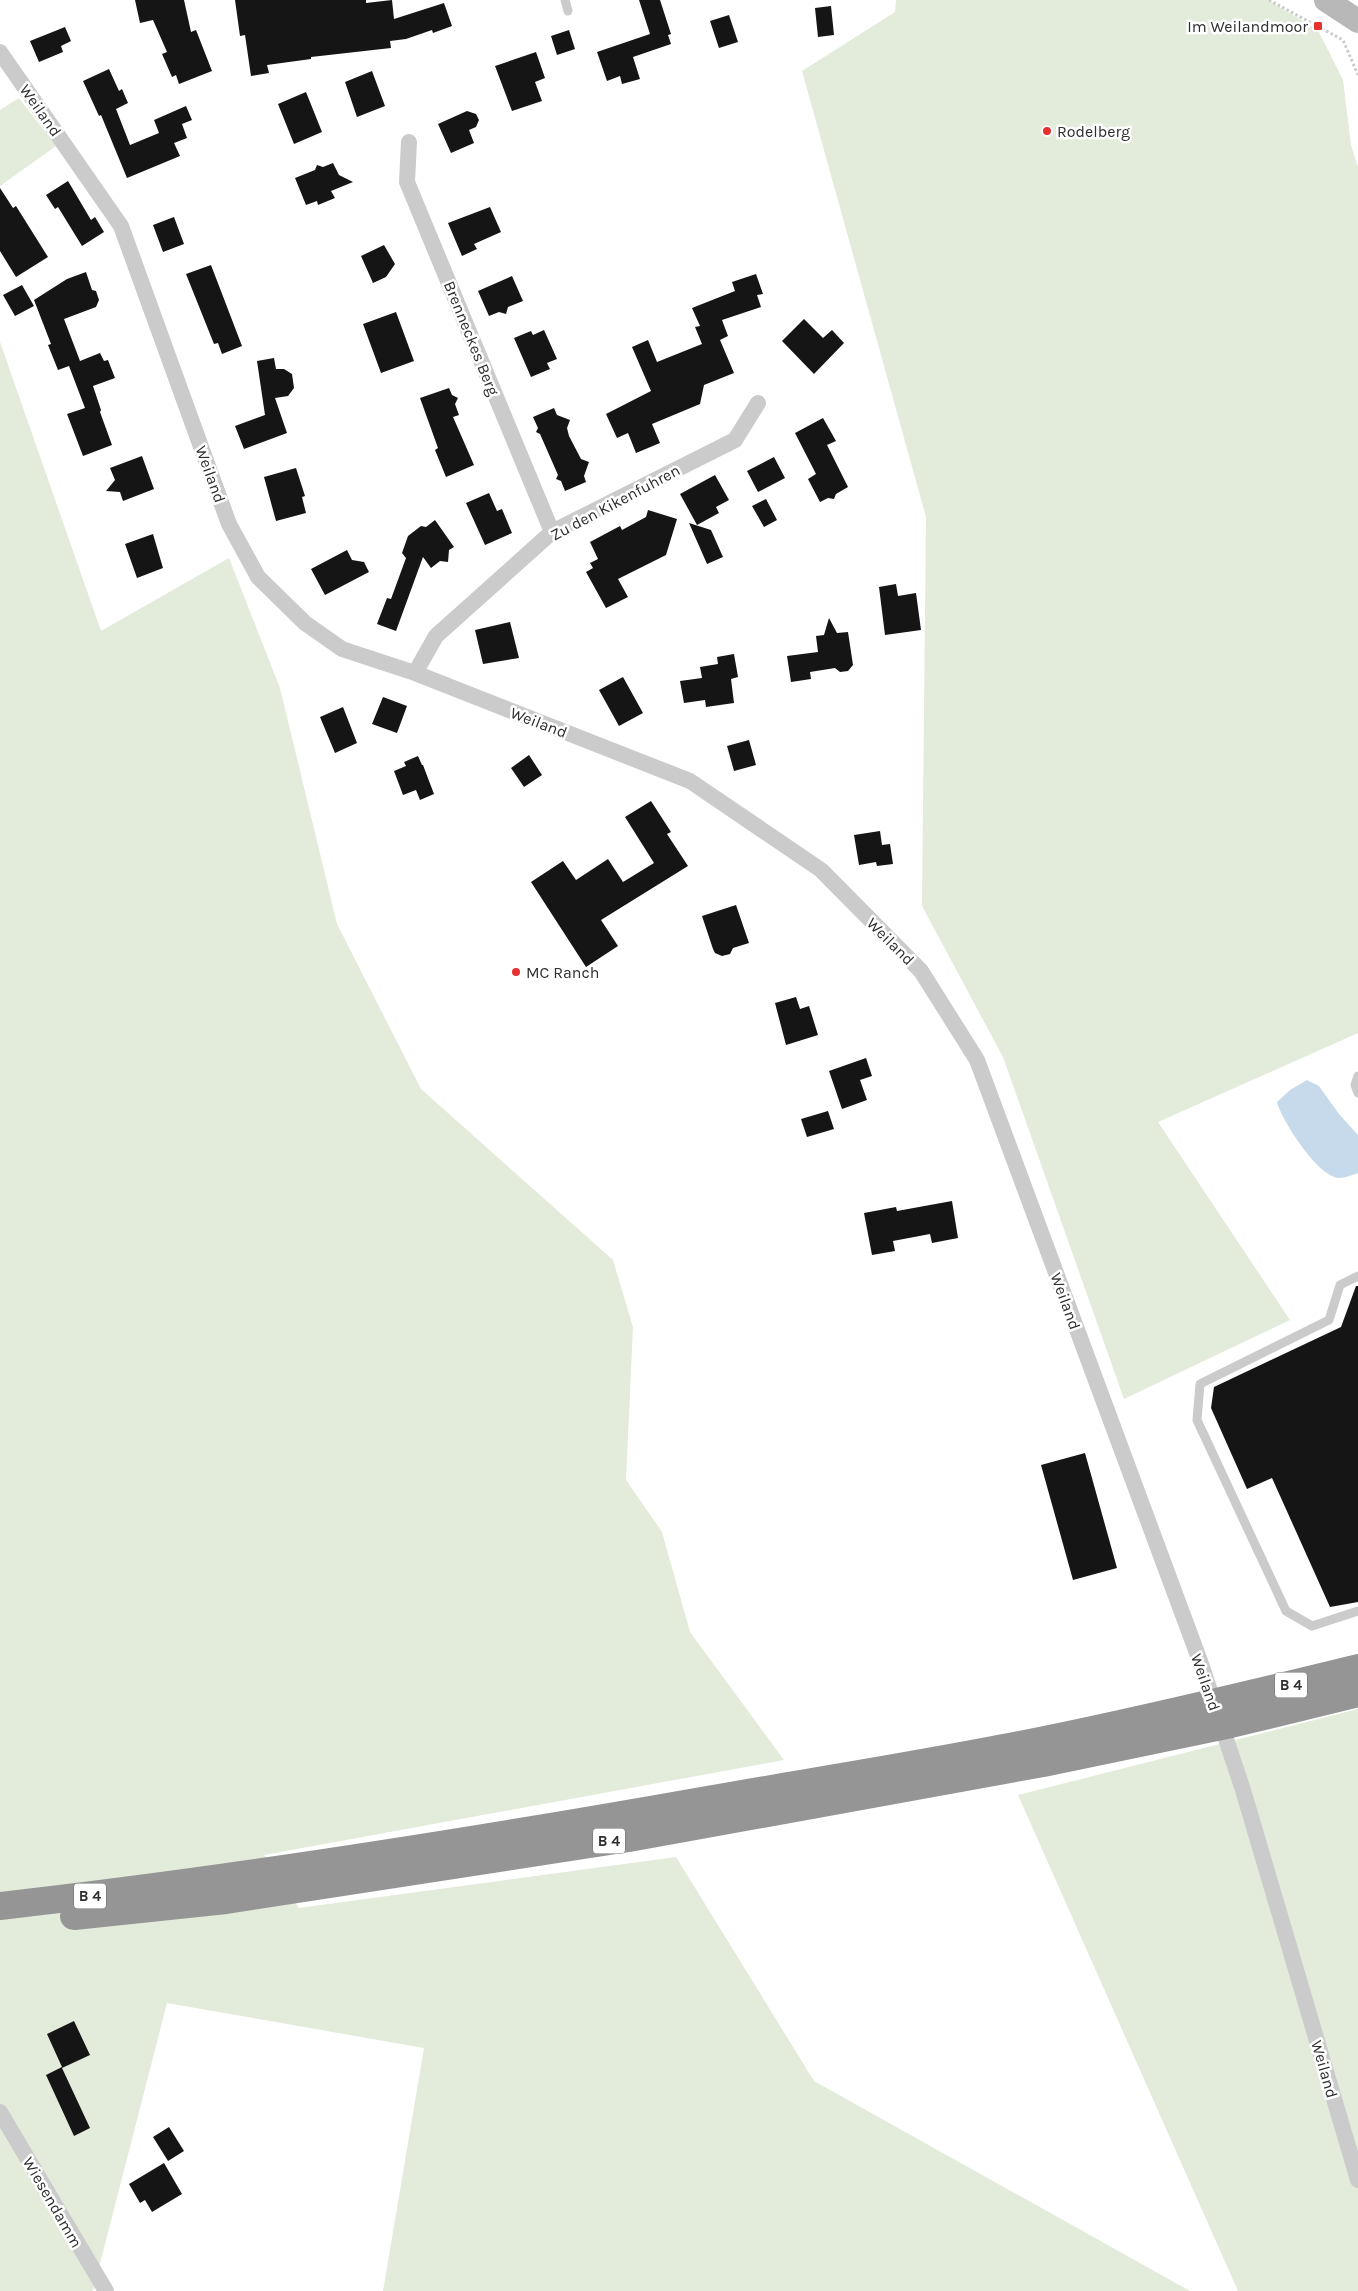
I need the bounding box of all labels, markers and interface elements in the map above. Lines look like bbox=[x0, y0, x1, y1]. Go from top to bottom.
place label: Im Weilandmoor bbox=[1187, 17, 1308, 36]
marker: Im Weilandmoor bbox=[1312, 20, 1324, 32]
street label: Weiland bbox=[16, 81, 65, 140]
place label: Rodelberg bbox=[1057, 122, 1130, 141]
marker: Rodelberg bbox=[1041, 125, 1053, 137]
street label: Brenneckes Berg bbox=[440, 278, 503, 398]
street label: Weiland bbox=[191, 443, 230, 505]
street label: Zu den Kikenfuhren bbox=[547, 460, 683, 545]
street label: Weiland bbox=[508, 703, 570, 742]
street label: Weiland bbox=[863, 914, 918, 969]
place label: MC Ranch bbox=[526, 963, 599, 982]
marker: MC Ranch bbox=[510, 966, 522, 978]
street label: Weiland bbox=[1046, 1270, 1085, 1332]
street label: Weiland bbox=[1187, 1651, 1224, 1713]
road number: B 4 bbox=[1275, 1672, 1307, 1698]
road number: B 4 bbox=[593, 1828, 625, 1854]
road number: B 4 bbox=[74, 1884, 106, 1908]
street label: Weiland bbox=[1307, 2038, 1342, 2100]
street label: Wiesendamm bbox=[19, 2153, 86, 2251]

